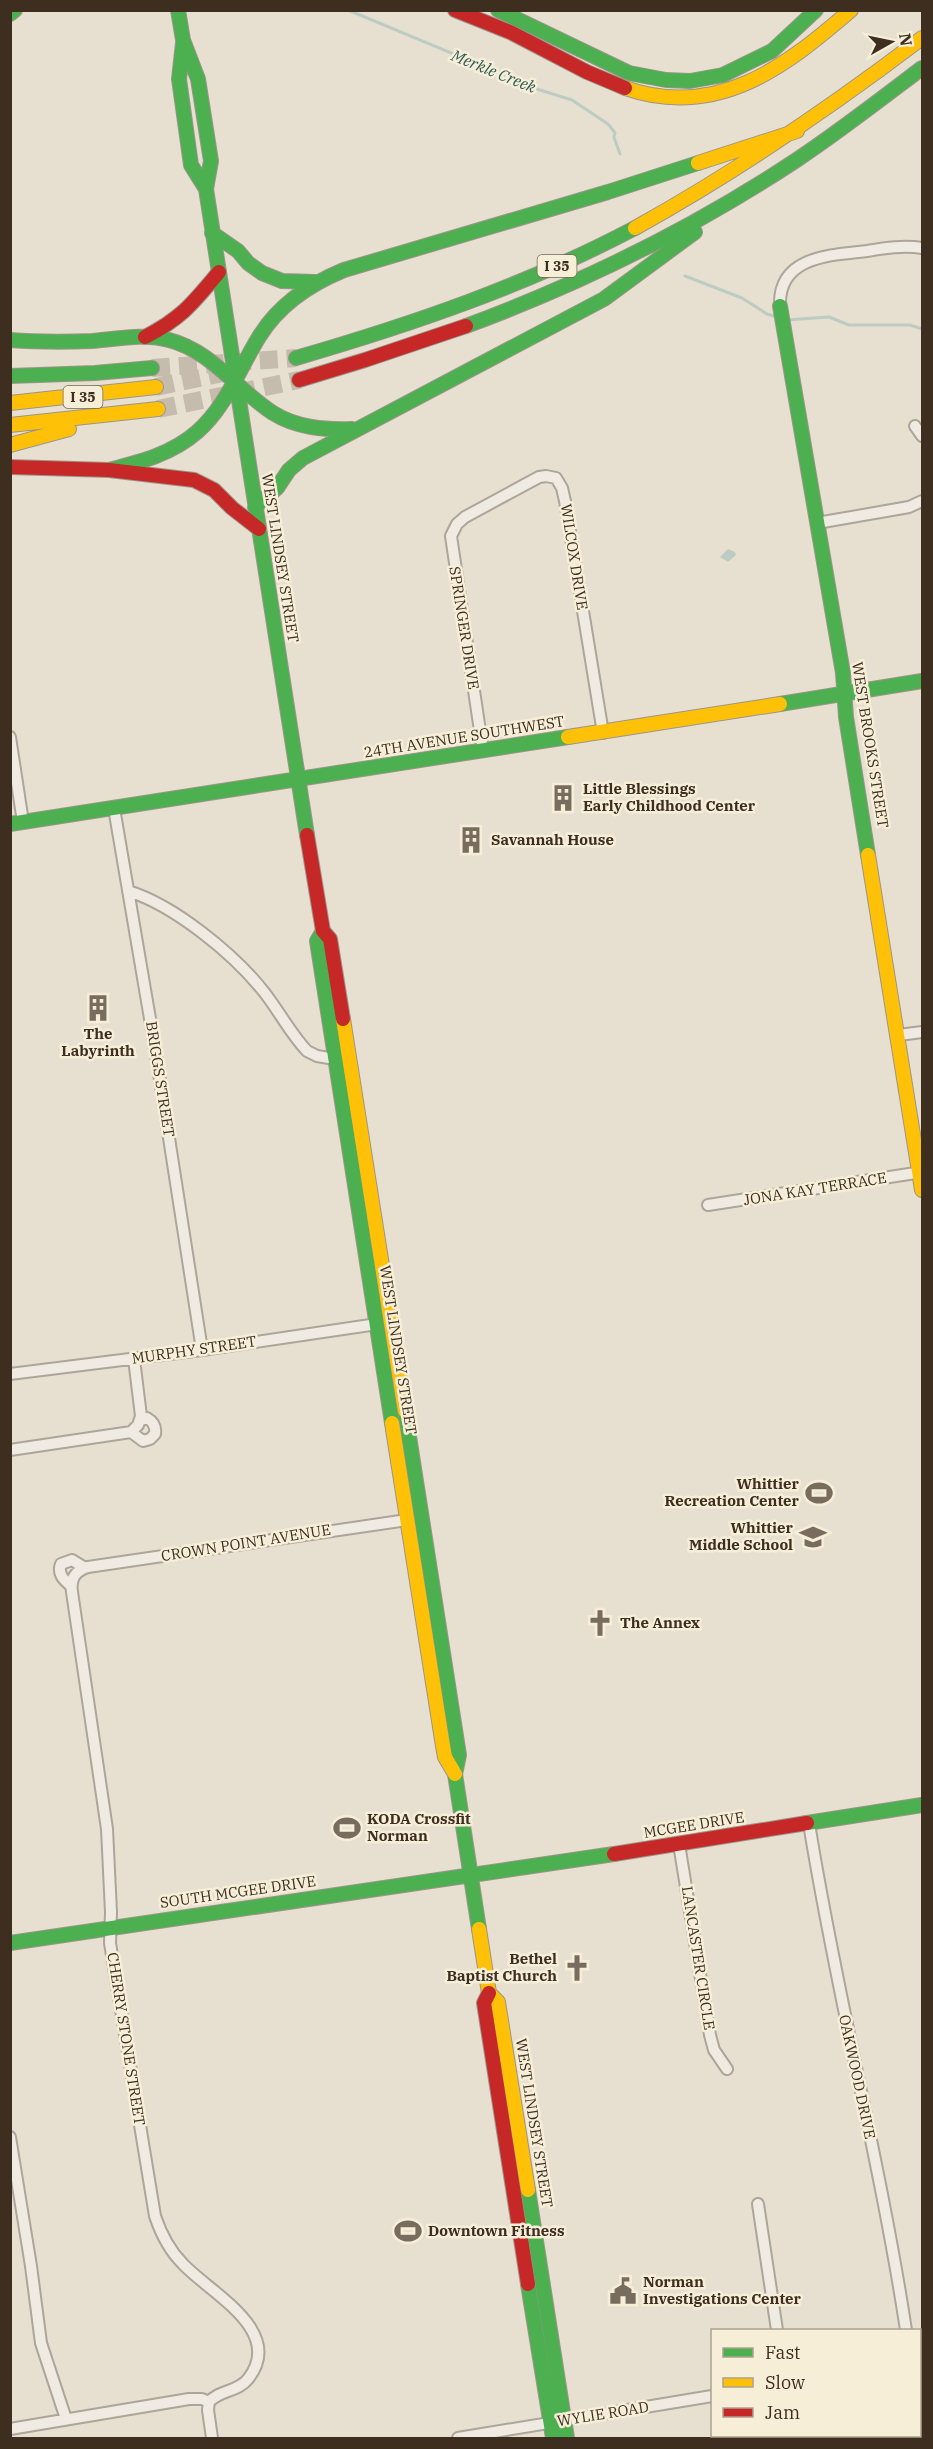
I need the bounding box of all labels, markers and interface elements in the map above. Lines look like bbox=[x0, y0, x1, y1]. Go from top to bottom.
north arrow bbox=[861, 12, 921, 72]
text: N bbox=[895, 32, 917, 47]
water label: Merkle Creek bbox=[448, 45, 540, 97]
road number: I 35 bbox=[538, 255, 576, 277]
road number: I 35 bbox=[64, 386, 103, 408]
street label: WEST LINDSEY STREET bbox=[258, 472, 303, 644]
street label: WILCOX DRIVE bbox=[557, 502, 592, 611]
street label: SPRINGER DRIVE bbox=[445, 565, 484, 691]
street label: WEST BROOKS STREET bbox=[848, 660, 893, 830]
street label: 24TH AVENUE SOUTHWEST bbox=[362, 711, 566, 762]
place label: Little Blessings Early Childhood Center bbox=[583, 779, 756, 815]
building icon: Little Blessings Early Childhood Center bbox=[548, 783, 578, 813]
building icon: Savannah House bbox=[456, 825, 486, 855]
place label: Savannah House bbox=[491, 830, 614, 849]
building icon: The Labyrinth bbox=[83, 993, 113, 1023]
street label: BRIGGS STREET bbox=[142, 1020, 179, 1138]
place label: The Labyrinth bbox=[61, 1024, 135, 1060]
street label: JONA KAY TERRACE bbox=[742, 1168, 888, 1209]
street label: WEST LINDSEY STREET bbox=[376, 1264, 421, 1436]
street label: MURPHY STREET bbox=[130, 1331, 258, 1368]
place label: Whittier Recreation Center bbox=[665, 1474, 800, 1510]
sports icon: Whittier Recreation Center bbox=[804, 1478, 834, 1508]
place label: Whittier Middle School bbox=[689, 1518, 794, 1554]
street label: CROWN POINT AVENUE bbox=[160, 1520, 332, 1565]
school or university icon: Whittier Middle School bbox=[798, 1522, 828, 1552]
church icon: The Annex bbox=[585, 1608, 615, 1638]
place label: The Annex bbox=[620, 1613, 700, 1632]
street label: MCGEE DRIVE bbox=[642, 1807, 746, 1842]
place label: KODA Crossfit Norman bbox=[367, 1809, 471, 1845]
sports icon: KODA Crossfit Norman bbox=[332, 1813, 362, 1843]
street label: SOUTH MCGEE DRIVE bbox=[159, 1871, 317, 1912]
street label: LANCASTER CIRCLE bbox=[678, 1885, 719, 2031]
place label: Bethel Baptist Church bbox=[446, 1949, 557, 1985]
street label: CHERRY STONE STREET bbox=[103, 1951, 150, 2127]
church icon: Bethel Baptist Church bbox=[562, 1953, 592, 1983]
street label: OAKWOOD DRIVE bbox=[835, 2013, 880, 2141]
street label: WEST LINDSEY STREET bbox=[512, 2037, 557, 2209]
sports icon: Downtown Fitness bbox=[393, 2216, 423, 2246]
place label: Downtown Fitness bbox=[428, 2221, 565, 2240]
place label: Norman Investigations Center bbox=[643, 2272, 802, 2308]
public building icon: Norman Investigations Center bbox=[608, 2276, 638, 2306]
legend bbox=[711, 2329, 921, 2437]
text: Fast bbox=[765, 2341, 800, 2364]
text: Slow bbox=[765, 2371, 805, 2394]
street label: WYLIE ROAD bbox=[556, 2397, 650, 2430]
text: Jam bbox=[765, 2401, 800, 2424]

